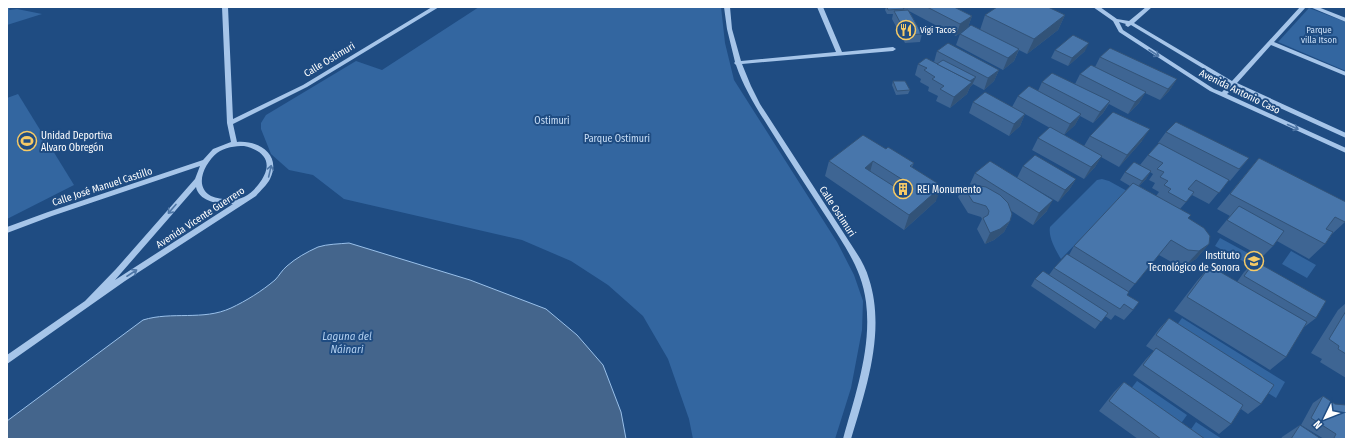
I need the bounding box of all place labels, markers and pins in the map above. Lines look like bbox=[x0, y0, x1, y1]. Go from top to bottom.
restaurant icon: Vigi Tacos bbox=[895, 19, 917, 41]
place label: Vigi Tacos bbox=[920, 25, 956, 35]
sports icon: Unidad Deportiva Alvaro Obregón bbox=[16, 130, 38, 152]
place label: Unidad Deportiva Alvaro Obregón bbox=[41, 130, 113, 154]
building icon: REI Monumento bbox=[892, 178, 914, 200]
place label: REI Monumento bbox=[917, 184, 981, 196]
place label: Instituto Tecnológico de Sonora bbox=[1148, 250, 1240, 274]
school or university icon: Instituto Tecnológico de Sonora bbox=[1243, 250, 1265, 272]

